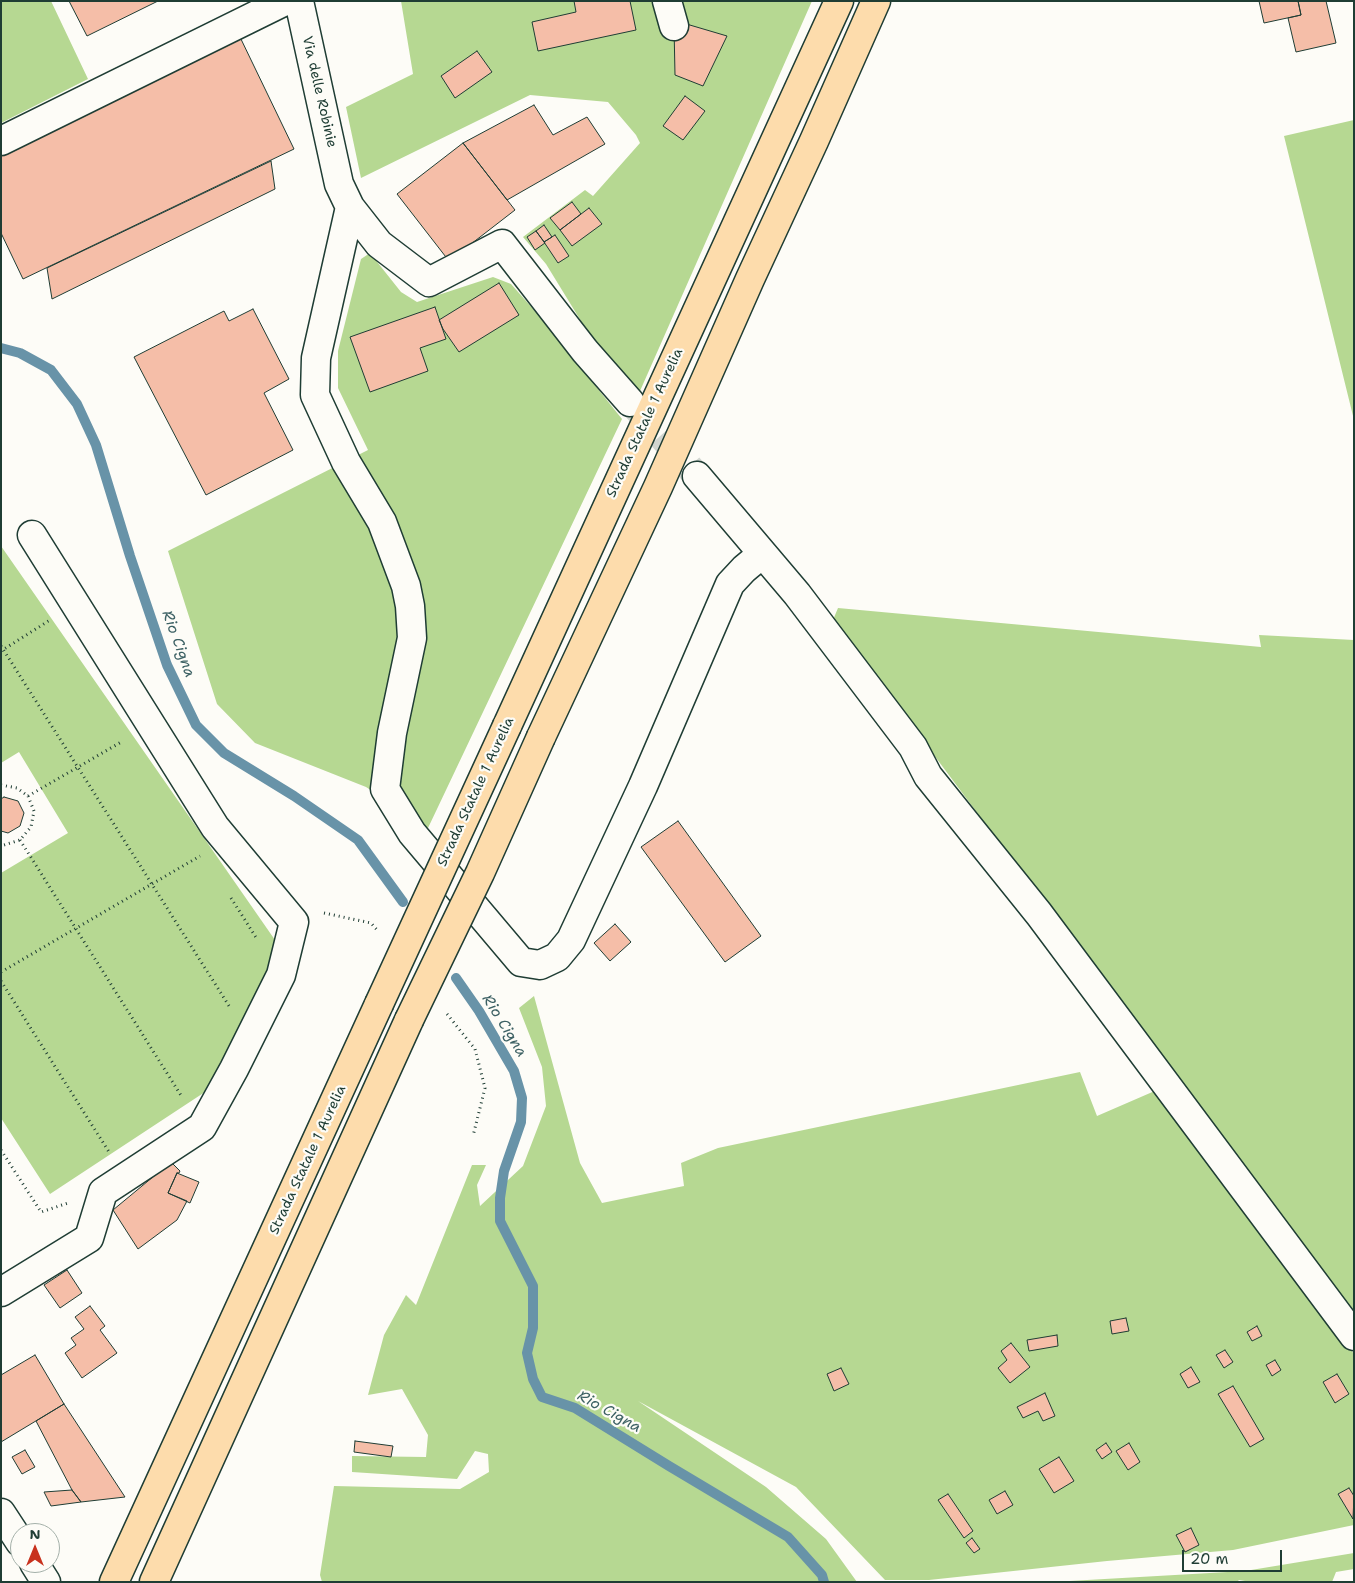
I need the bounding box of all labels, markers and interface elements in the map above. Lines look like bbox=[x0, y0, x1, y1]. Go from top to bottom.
street label: Via delle Robinie bbox=[298, 35, 340, 149]
street label: Strada Statale 1 Aurelia bbox=[603, 346, 687, 500]
water label: Rio Cigna bbox=[158, 608, 198, 680]
street label: Strada Statale 1 Aurelia bbox=[434, 715, 518, 869]
water label: Rio Cigna bbox=[478, 992, 530, 1060]
street label: Strada Statale 1 Aurelia bbox=[266, 1083, 350, 1237]
water label: Rio Cigna bbox=[574, 1387, 644, 1437]
north arrow bbox=[10, 1523, 60, 1573]
text: N bbox=[29, 1525, 41, 1543]
scale bar bbox=[1185, 1540, 1285, 1572]
text: 20 m bbox=[1190, 1549, 1229, 1569]

